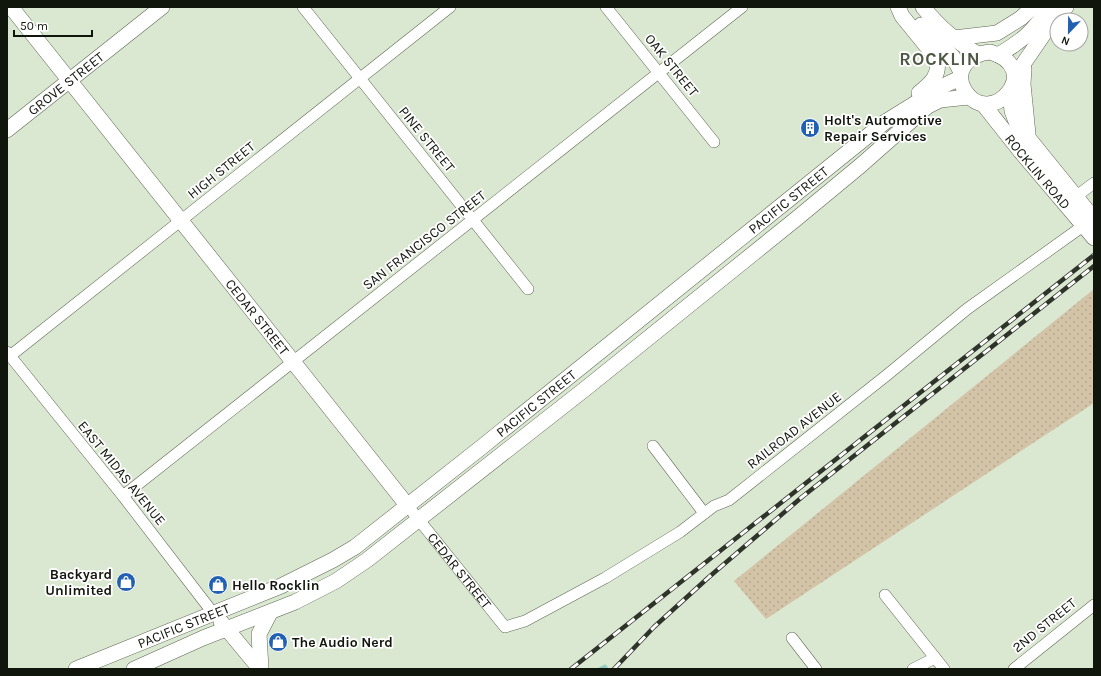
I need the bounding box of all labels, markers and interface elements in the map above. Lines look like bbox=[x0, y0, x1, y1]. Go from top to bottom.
scale bar bbox=[14, 12, 92, 38]
north arrow bbox=[1049, 12, 1089, 52]
text: 50 m bbox=[20, 19, 48, 33]
street label: OAK STREET bbox=[641, 31, 702, 100]
text: N bbox=[1059, 33, 1072, 48]
street label: GROVE STREET bbox=[25, 48, 108, 119]
district label: ROCKLIN bbox=[899, 48, 981, 70]
street label: PINE STREET bbox=[395, 103, 458, 175]
place label: Holt's Automotive Repair Services bbox=[824, 112, 942, 145]
building icon: Holt's Automotive Repair Services bbox=[799, 117, 821, 139]
street label: ROCKLIN ROAD bbox=[1001, 131, 1074, 213]
street label: HIGH STREET bbox=[184, 138, 258, 203]
street label: PACIFIC STREET bbox=[745, 163, 832, 238]
street label: SAN FRANCISCO STREET bbox=[359, 187, 489, 294]
street label: CEDAR STREET bbox=[222, 276, 293, 359]
street label: PACIFIC STREET bbox=[493, 366, 580, 441]
street label: RAILROAD AVENUE bbox=[744, 388, 845, 473]
street label: EAST MIDAS AVENUE bbox=[74, 418, 169, 529]
street label: CEDAR STREET bbox=[424, 529, 495, 612]
place label: Backyard Unlimited bbox=[45, 566, 112, 599]
shop icon: Backyard Unlimited bbox=[115, 571, 137, 593]
shop icon: Hello Rocklin bbox=[207, 574, 229, 596]
place label: Hello Rocklin bbox=[232, 577, 320, 594]
street label: 2ND STREET bbox=[1009, 595, 1080, 656]
street label: PACIFIC STREET bbox=[135, 600, 232, 652]
shop icon: The Audio Nerd bbox=[267, 631, 289, 653]
place label: The Audio Nerd bbox=[292, 634, 393, 651]

